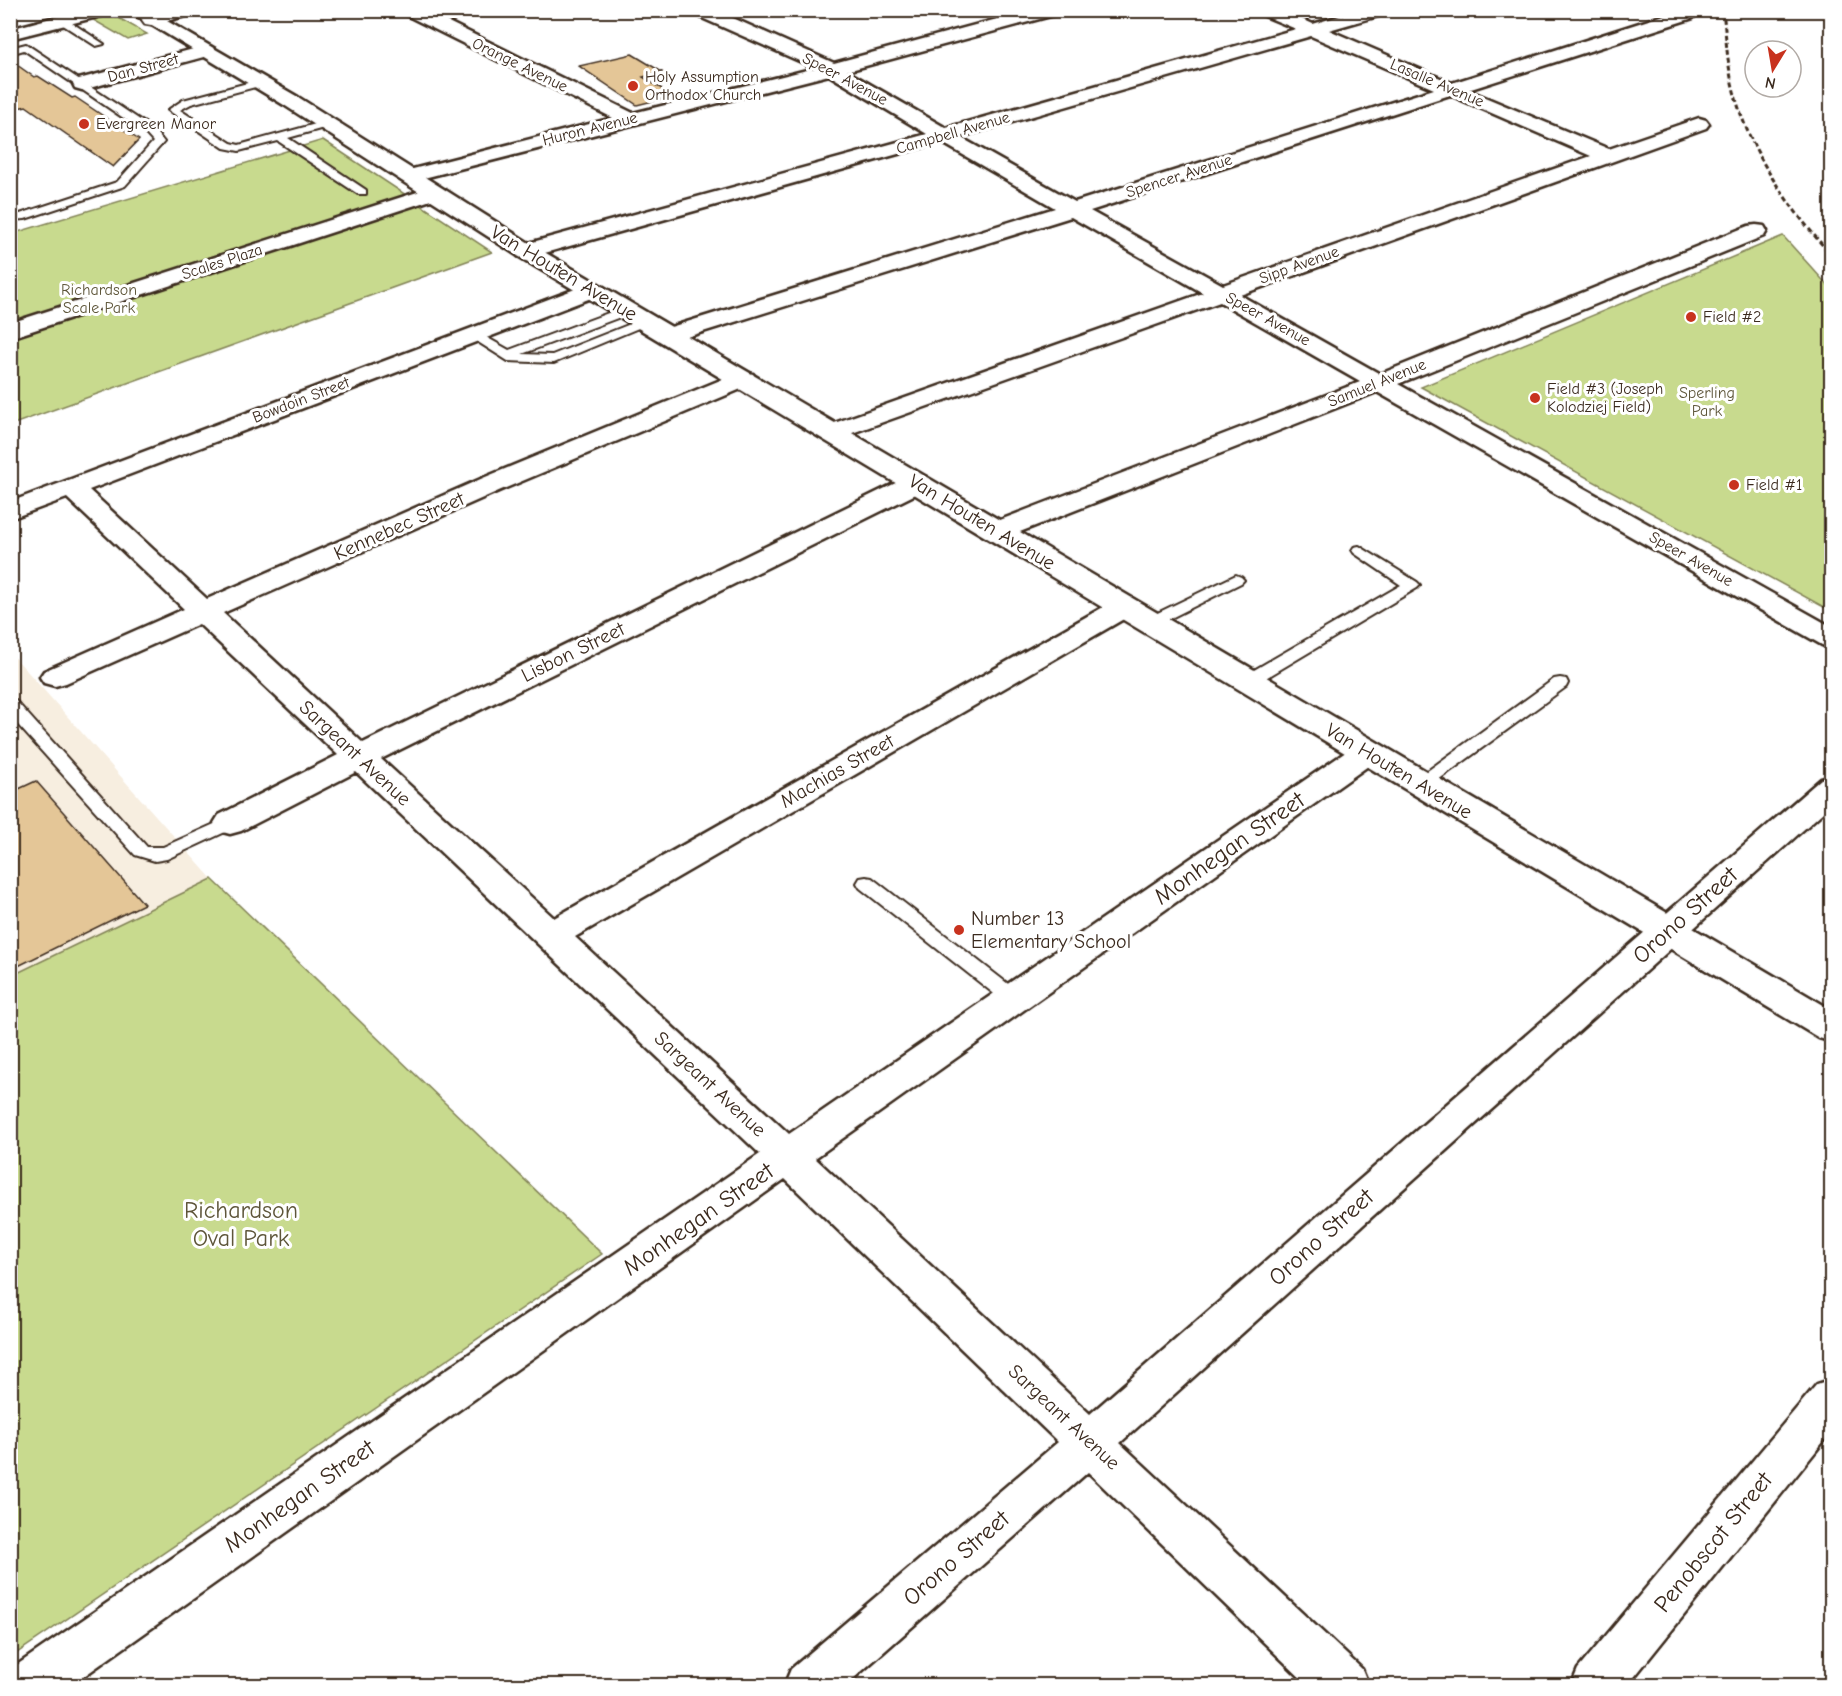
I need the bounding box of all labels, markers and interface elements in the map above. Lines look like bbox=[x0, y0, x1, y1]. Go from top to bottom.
street label: Orange Avenue bbox=[469, 34, 571, 96]
north arrow bbox=[1743, 39, 1803, 99]
street label: Speer Avenue bbox=[799, 49, 891, 109]
street label: Dan Street bbox=[106, 50, 181, 86]
street label: Lasalle Avenue bbox=[1387, 55, 1487, 111]
place label: Holy Assumption Orthodox Church bbox=[645, 68, 761, 104]
text: N bbox=[1763, 73, 1777, 93]
marker: Holy Assumption Orthodox Church bbox=[626, 79, 640, 93]
street label: Campbell Avenue bbox=[894, 108, 1012, 158]
street label: Huron Avenue bbox=[541, 109, 639, 149]
place label: Evergreen Manor bbox=[96, 115, 217, 133]
marker: Evergreen Manor bbox=[77, 117, 91, 131]
street label: Spencer Avenue bbox=[1124, 150, 1234, 202]
street label: Van Houten Avenue bbox=[487, 220, 641, 326]
street label: Scales Plaza bbox=[179, 240, 265, 284]
street label: Sipp Avenue bbox=[1257, 242, 1341, 288]
park label: Richardson Scale Park bbox=[61, 281, 137, 317]
street label: Speer Avenue bbox=[1223, 288, 1313, 350]
place label: Field #2 bbox=[1703, 308, 1761, 326]
marker: Field #2 bbox=[1684, 310, 1698, 324]
street label: Samuel Avenue bbox=[1325, 355, 1429, 411]
street label: Bowdoin Street bbox=[250, 373, 352, 427]
place label: Field #3 (Joseph Kolodziej Field) bbox=[1547, 380, 1663, 416]
park label: Sperling Park bbox=[1679, 384, 1735, 420]
marker: Field #3 (Joseph Kolodziej Field) bbox=[1528, 391, 1542, 405]
street label: Van Houten Avenue bbox=[905, 469, 1059, 575]
place label: Field #1 bbox=[1746, 476, 1802, 494]
marker: Field #1 bbox=[1727, 478, 1741, 492]
street label: Kennebec Street bbox=[330, 486, 469, 565]
street label: Speer Avenue bbox=[1646, 528, 1736, 590]
street label: Lisbon Street bbox=[518, 617, 630, 687]
street label: Sargeant Avenue bbox=[294, 695, 416, 811]
street label: Van Houten Avenue bbox=[1322, 718, 1476, 824]
street label: Machias Street bbox=[776, 729, 899, 813]
street label: Monhegan Street bbox=[1148, 785, 1311, 910]
street label: Orono Street bbox=[1627, 860, 1744, 969]
place label: Number 13 Elementary School bbox=[971, 907, 1131, 953]
marker: Number 13 Elementary School bbox=[952, 923, 966, 937]
street label: Sargeant Avenue bbox=[649, 1026, 771, 1142]
street label: Monhegan Street bbox=[617, 1156, 780, 1281]
street label: Orono Street bbox=[1263, 1182, 1380, 1291]
park label: Richardson Oval Park bbox=[184, 1196, 298, 1252]
street label: Sargeant Avenue bbox=[1003, 1359, 1125, 1475]
street label: Monhegan Street bbox=[218, 1433, 381, 1558]
street label: Penobscot Street bbox=[1648, 1465, 1779, 1618]
street label: Orono Street bbox=[897, 1504, 1016, 1612]

